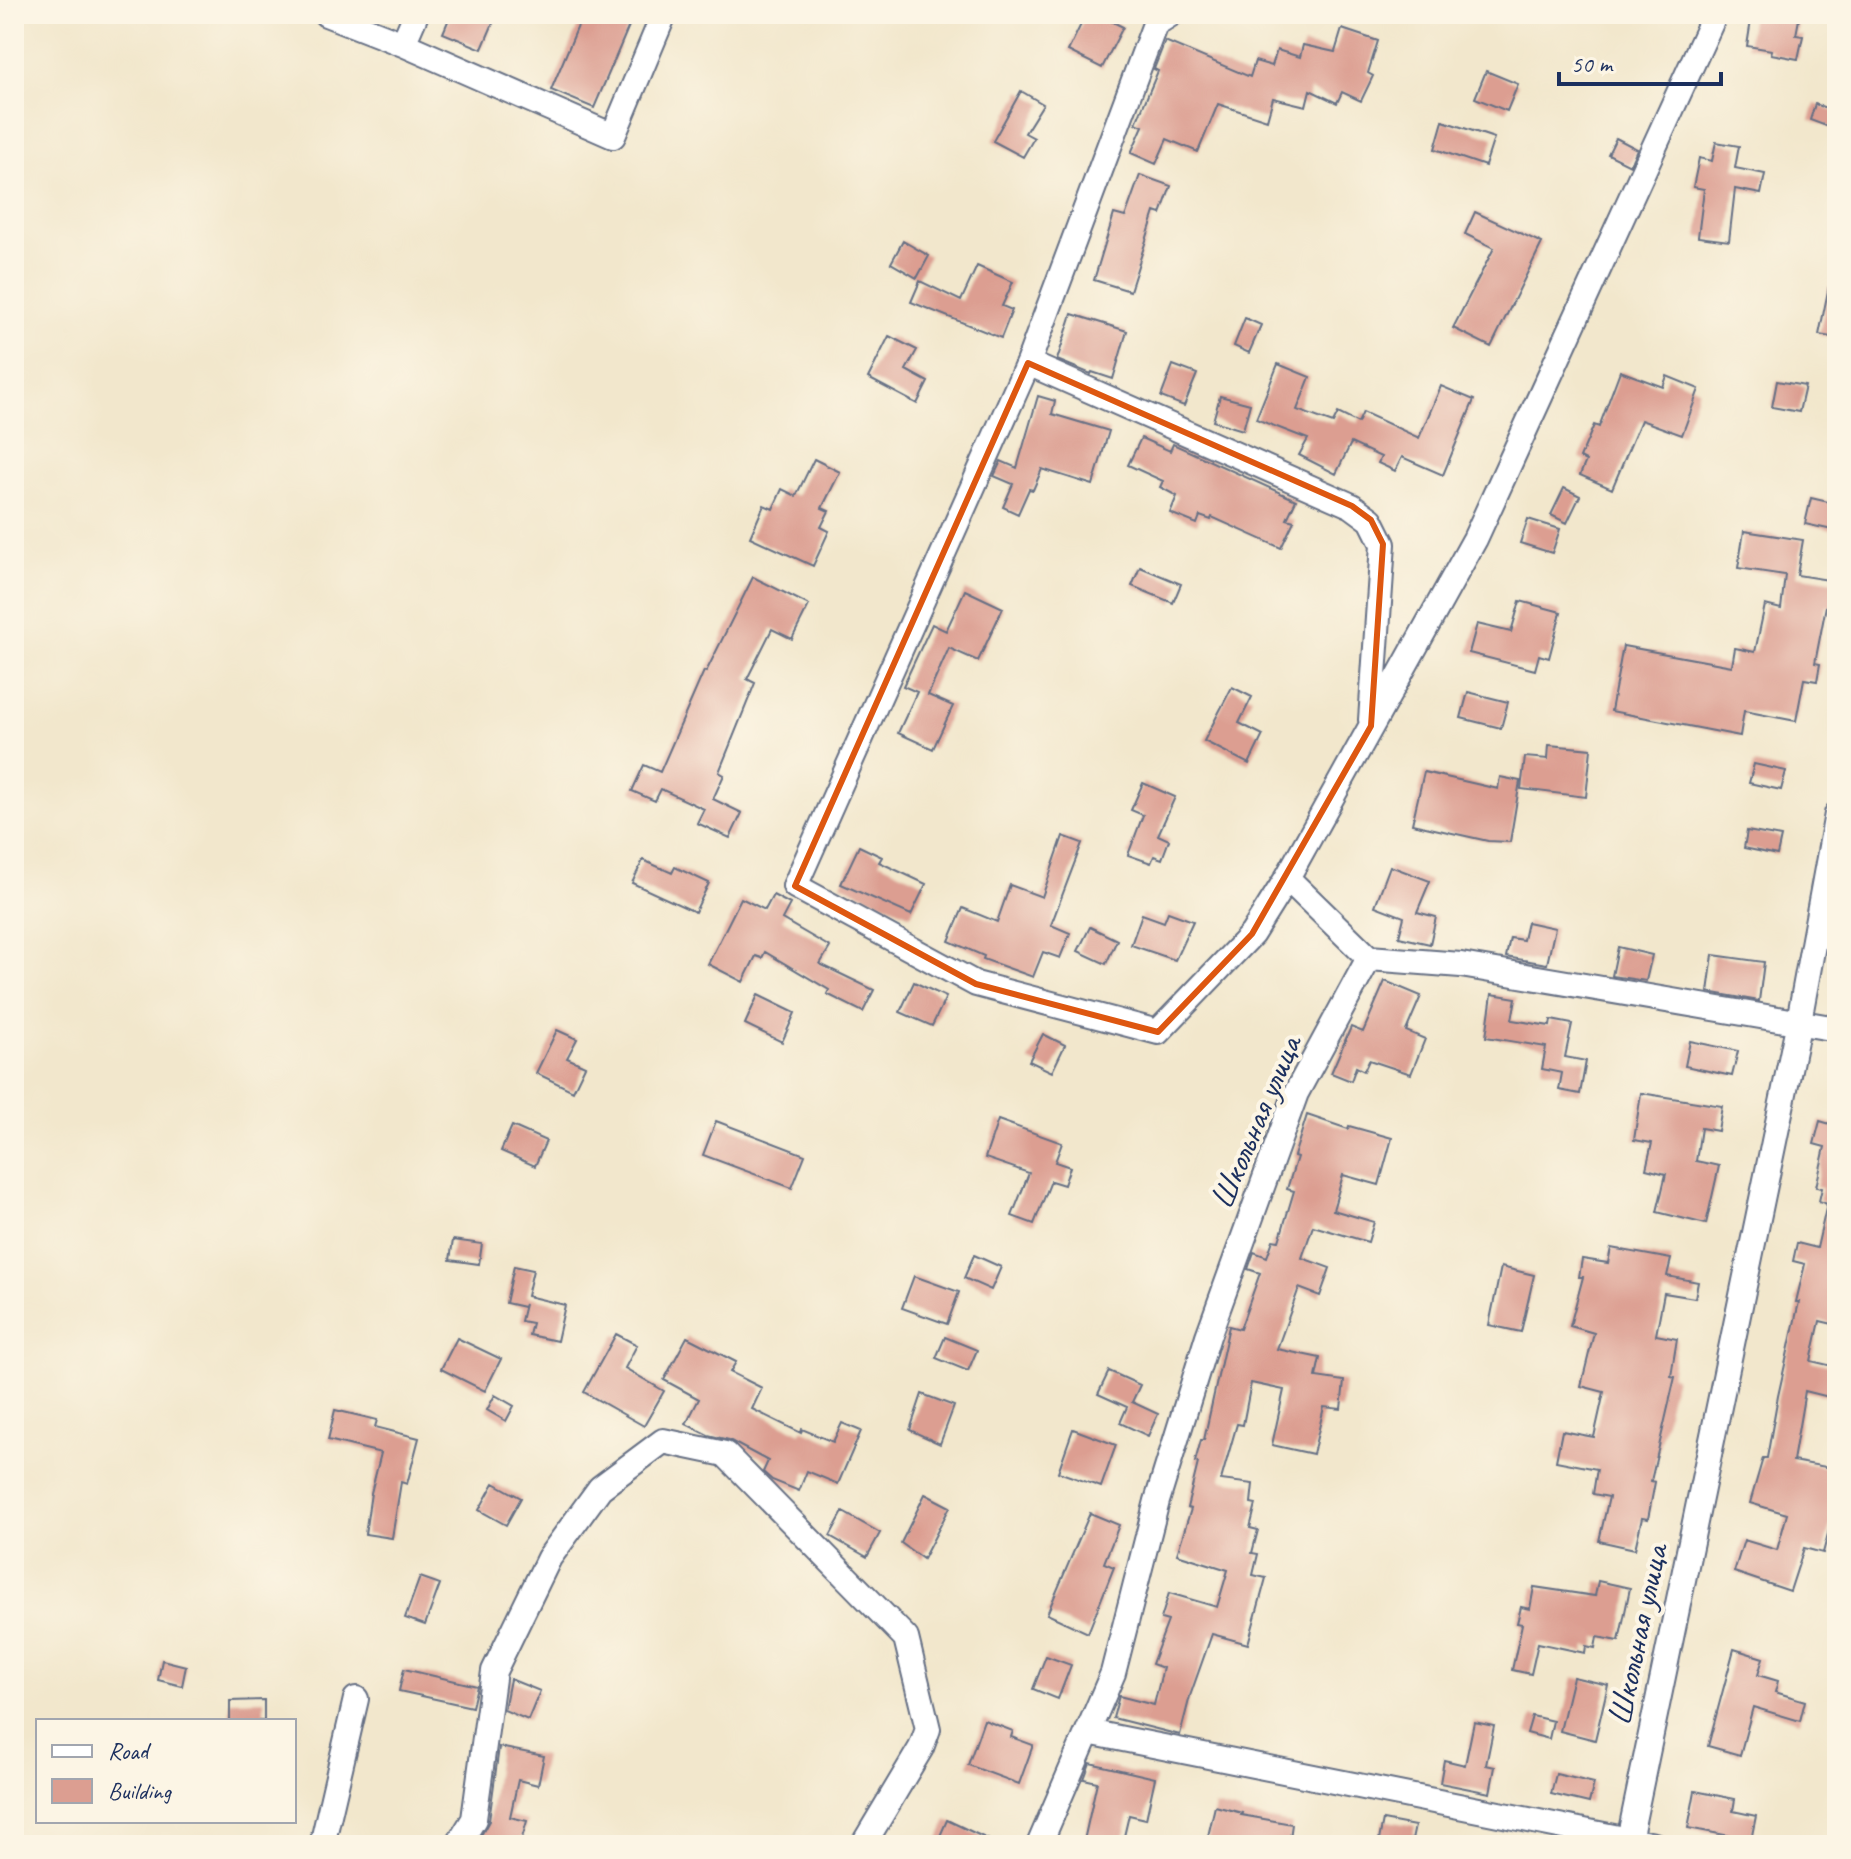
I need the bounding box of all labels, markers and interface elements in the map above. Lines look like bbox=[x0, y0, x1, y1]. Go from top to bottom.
scale bar bbox=[1559, 36, 1721, 86]
text: 50 m bbox=[1571, 49, 1614, 79]
street label: Школьная улица bbox=[1199, 1026, 1312, 1215]
street label: Школьная улица bbox=[1597, 1538, 1678, 1729]
legend bbox=[36, 1719, 296, 1823]
text: Road bbox=[108, 1736, 152, 1766]
text: Building bbox=[108, 1776, 173, 1806]

